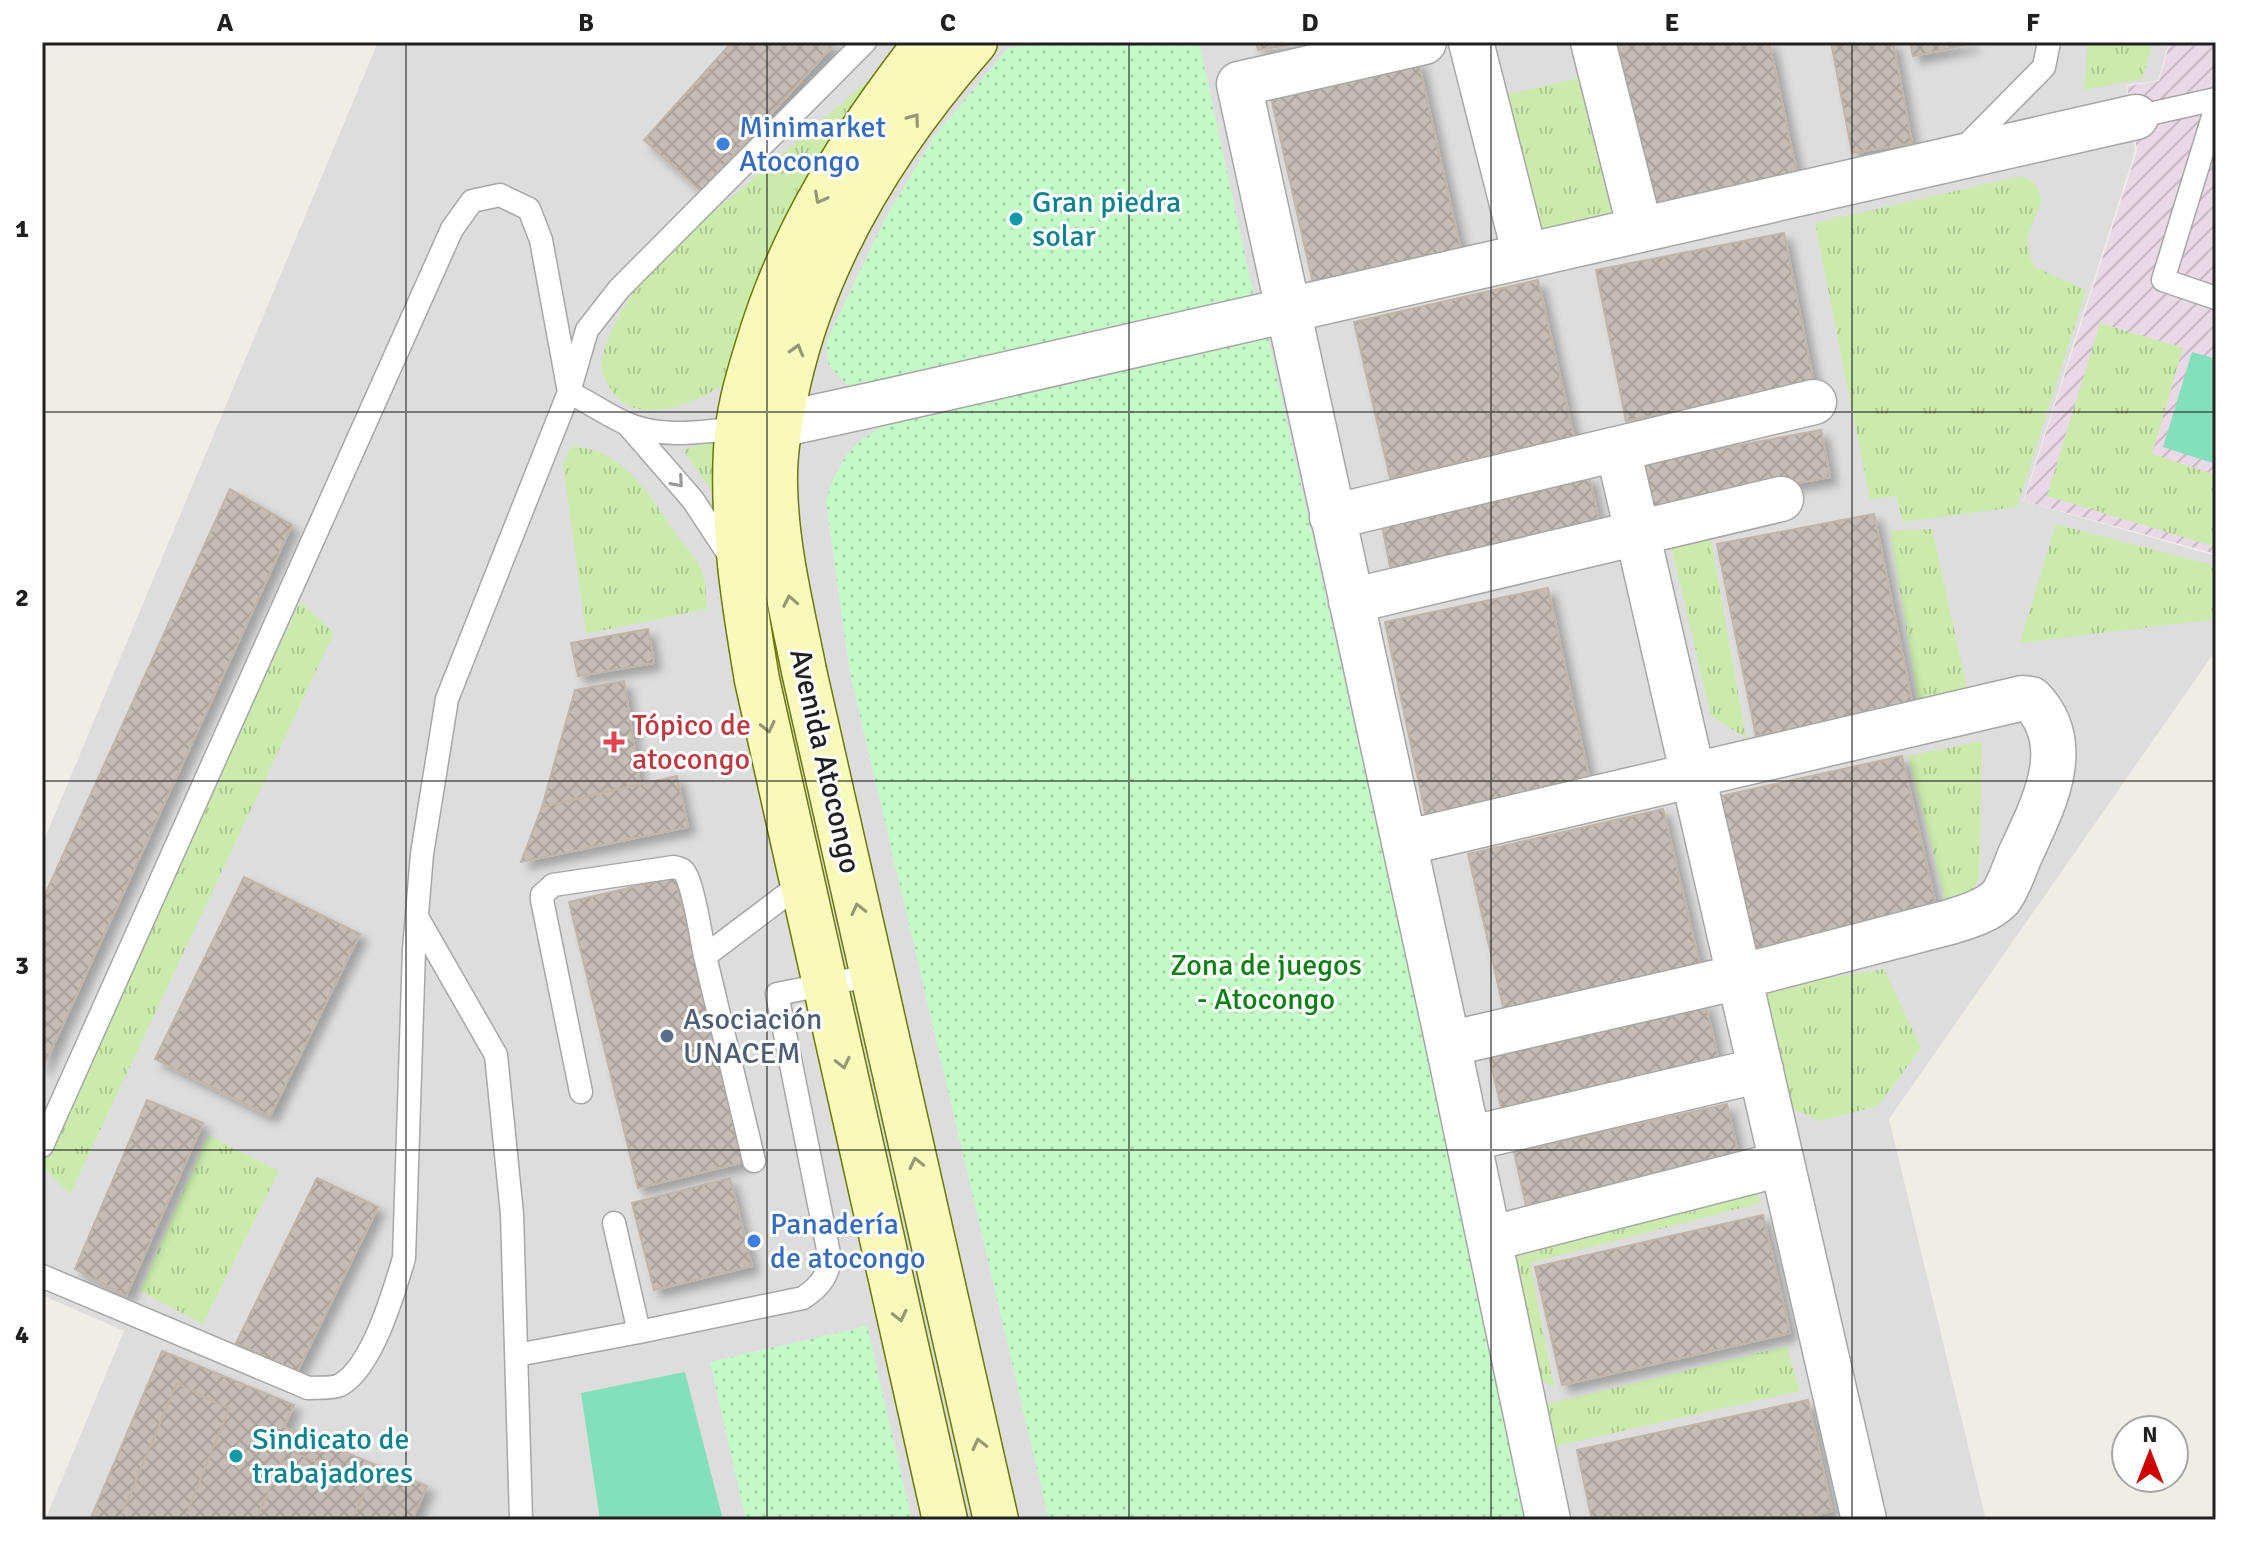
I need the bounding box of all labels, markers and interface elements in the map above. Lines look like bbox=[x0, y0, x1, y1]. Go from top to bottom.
text: A bbox=[217, 7, 234, 39]
text: B bbox=[578, 7, 594, 39]
text: C bbox=[940, 7, 956, 39]
text: D bbox=[1301, 7, 1319, 39]
text: E bbox=[1665, 7, 1679, 39]
text: F bbox=[2026, 7, 2040, 39]
place label: Minimarket Atocongo bbox=[739, 109, 886, 180]
one-way arrow bbox=[904, 114, 919, 128]
marker: Minimarket Atocongo bbox=[714, 135, 732, 153]
place label: Gran piedra solar bbox=[1032, 184, 1181, 255]
one-way arrow bbox=[814, 190, 829, 205]
marker: Gran piedra solar bbox=[1007, 210, 1025, 228]
text: 1 bbox=[15, 213, 29, 245]
one-way arrow bbox=[787, 343, 804, 357]
one-way arrow bbox=[668, 473, 682, 488]
text: 2 bbox=[15, 582, 29, 614]
one-way arrow bbox=[783, 594, 800, 607]
street label: Avenida Atocongo bbox=[781, 645, 869, 877]
place label: Tópico de atocongo bbox=[632, 707, 751, 778]
one-way arrow bbox=[759, 720, 776, 733]
marker: Tópico de atocongo bbox=[603, 731, 625, 753]
one-way arrow bbox=[851, 903, 868, 917]
park label: Zona de juegos - Atocongo bbox=[1170, 947, 1362, 1018]
text: 3 bbox=[15, 950, 29, 982]
place label: Asociación UNACEM bbox=[683, 1001, 822, 1072]
marker: Asociación UNACEM bbox=[658, 1027, 676, 1045]
one-way arrow bbox=[834, 1055, 851, 1069]
one-way arrow bbox=[908, 1157, 925, 1170]
place label: Panadería de atocongo bbox=[770, 1206, 926, 1277]
marker: Panadería de atocongo bbox=[745, 1232, 763, 1250]
one-way arrow bbox=[891, 1309, 908, 1323]
text: 4 bbox=[15, 1319, 29, 1351]
north arrow bbox=[2110, 1414, 2190, 1494]
place label: Sindicato de trabajadores bbox=[252, 1421, 413, 1492]
text: N bbox=[2142, 1421, 2158, 1448]
one-way arrow bbox=[971, 1438, 988, 1451]
marker: Sindicato de trabajadores bbox=[227, 1447, 245, 1465]

